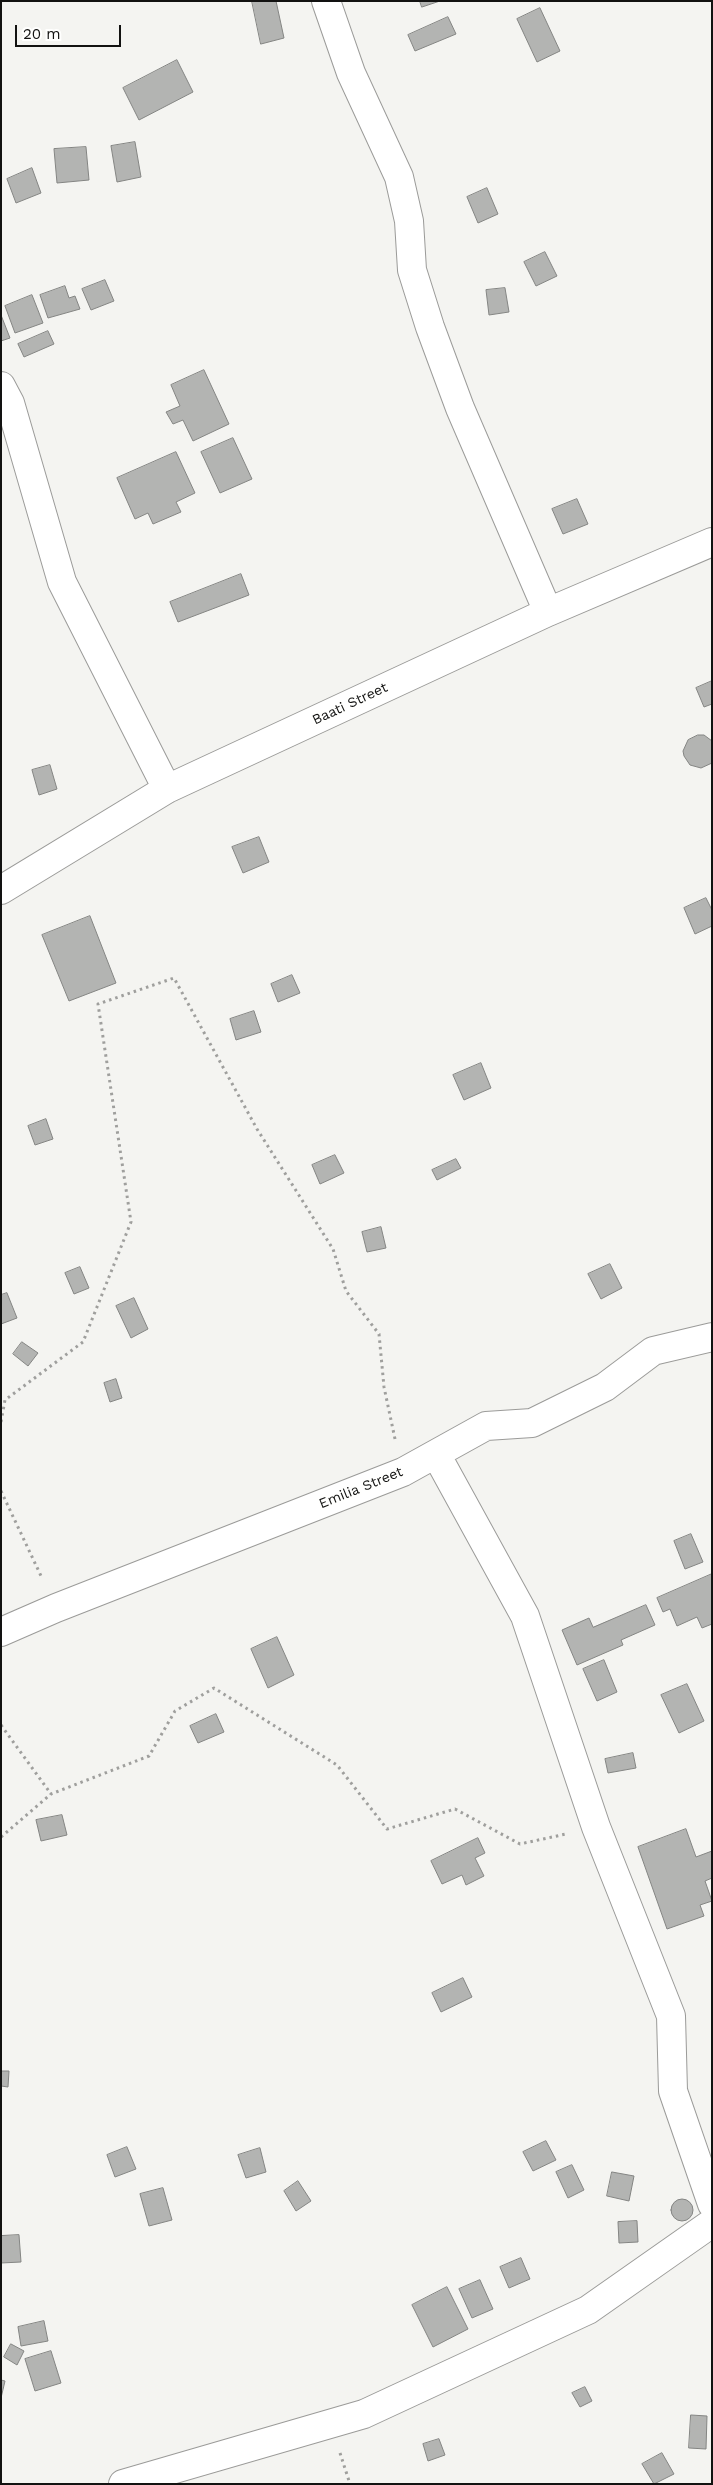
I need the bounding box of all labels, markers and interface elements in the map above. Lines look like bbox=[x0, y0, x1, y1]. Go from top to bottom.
scale bar bbox=[18, 15, 124, 47]
text: 20 m bbox=[23, 25, 61, 43]
street label: Baati Street bbox=[310, 679, 390, 729]
street label: Emilia Street bbox=[317, 1464, 405, 1512]

